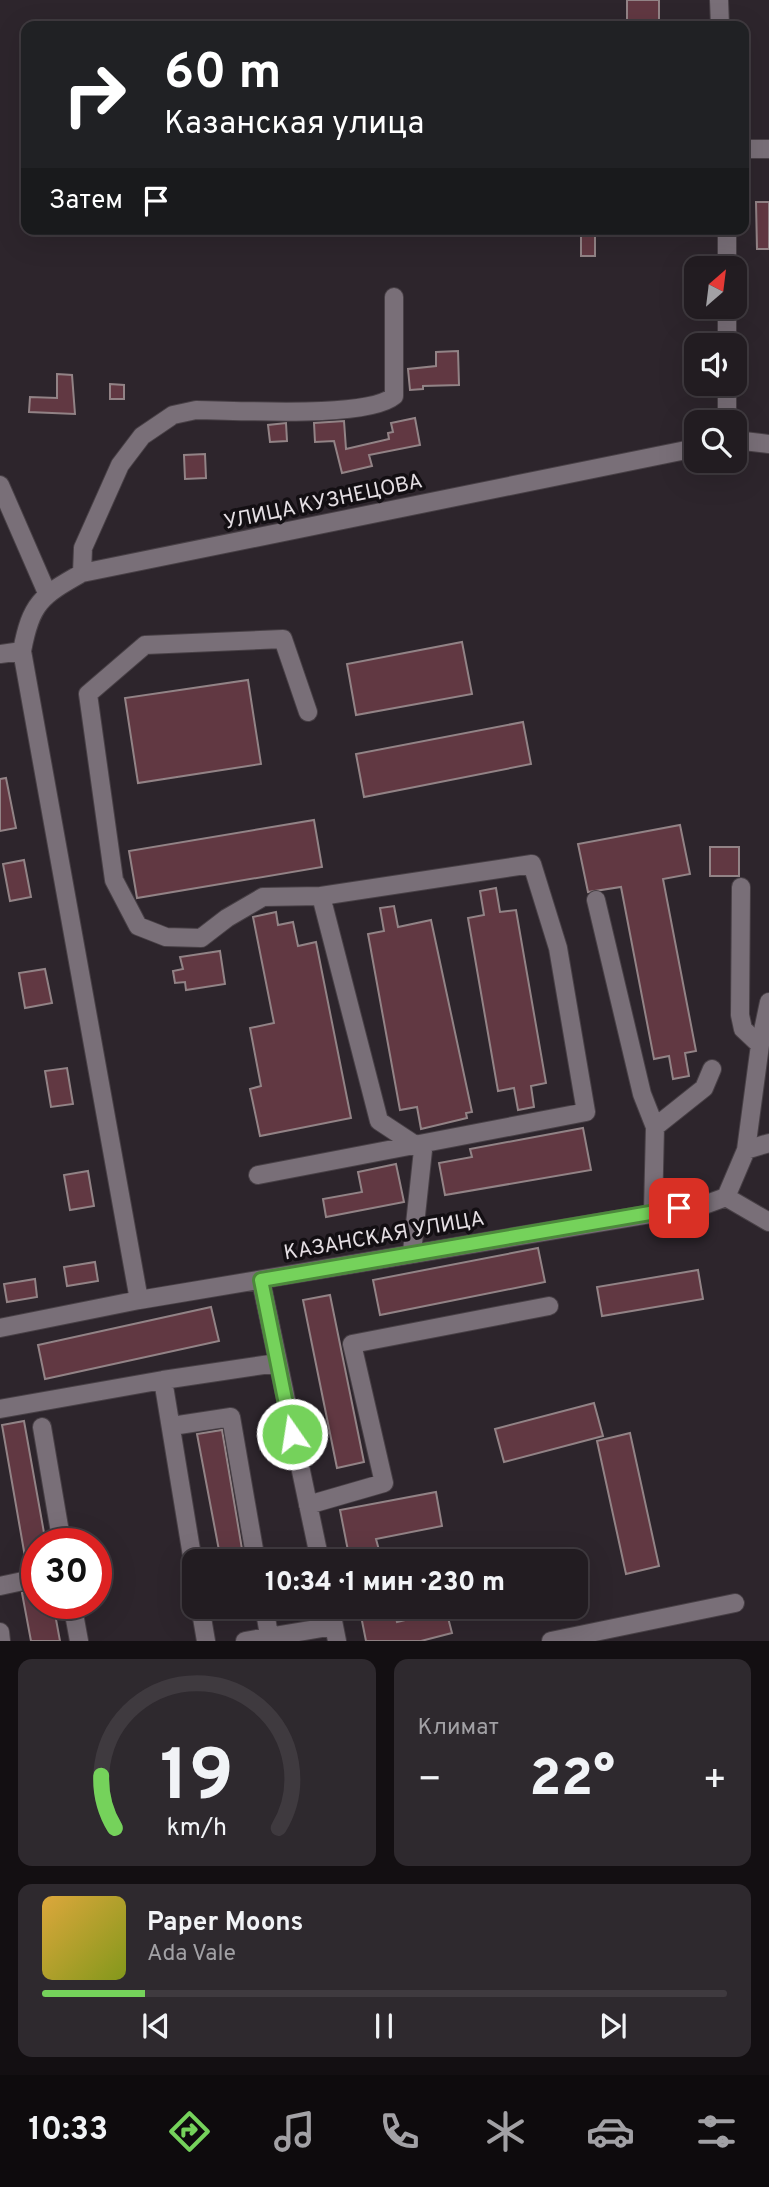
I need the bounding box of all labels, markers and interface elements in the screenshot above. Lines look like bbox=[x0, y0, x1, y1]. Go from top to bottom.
text: 60 m bbox=[164, 44, 282, 106]
icon: right bbox=[49, 49, 140, 140]
text: Казанская улица bbox=[164, 105, 424, 145]
icon: arrive bbox=[137, 182, 175, 220]
text: Затем bbox=[49, 185, 123, 218]
north arrow bbox=[684, 256, 747, 318]
map controls bbox=[684, 256, 747, 473]
button: sound bbox=[684, 333, 747, 396]
button: search bbox=[684, 410, 747, 473]
street label: УЛИЦА КУЗНЕЦОВА bbox=[222, 468, 425, 537]
pin bbox=[649, 1178, 709, 1238]
icon: arrive bbox=[660, 1189, 698, 1227]
street label: КАЗАНСКАЯ УЛИЦА bbox=[282, 1206, 487, 1267]
position arrow bbox=[255, 1397, 329, 1471]
speed limit sign: 30 bbox=[21, 1528, 112, 1619]
text: 10:34 · 1 мин · 230 m bbox=[265, 1567, 505, 1600]
text: Климат bbox=[418, 1714, 499, 1743]
text: 19 bbox=[160, 1735, 234, 1827]
text: 22° bbox=[530, 1748, 615, 1814]
text: − bbox=[418, 1757, 442, 1806]
text: + bbox=[702, 1757, 727, 1806]
text: km/h bbox=[166, 1813, 227, 1845]
text: Paper Moons bbox=[147, 1907, 303, 1940]
text: Ada Vale bbox=[147, 1940, 236, 1969]
icon: previous bbox=[137, 2007, 175, 2045]
icon: pause bbox=[365, 2007, 403, 2045]
icon: next bbox=[594, 2007, 632, 2045]
icon: directions bbox=[165, 2107, 214, 2156]
icon: music bbox=[270, 2107, 319, 2156]
icon: phone bbox=[375, 2107, 424, 2156]
icon: climate bbox=[481, 2107, 530, 2156]
icon: car bbox=[586, 2107, 635, 2156]
icon: filters bbox=[692, 2107, 741, 2156]
text: 10:33 bbox=[28, 2111, 108, 2151]

